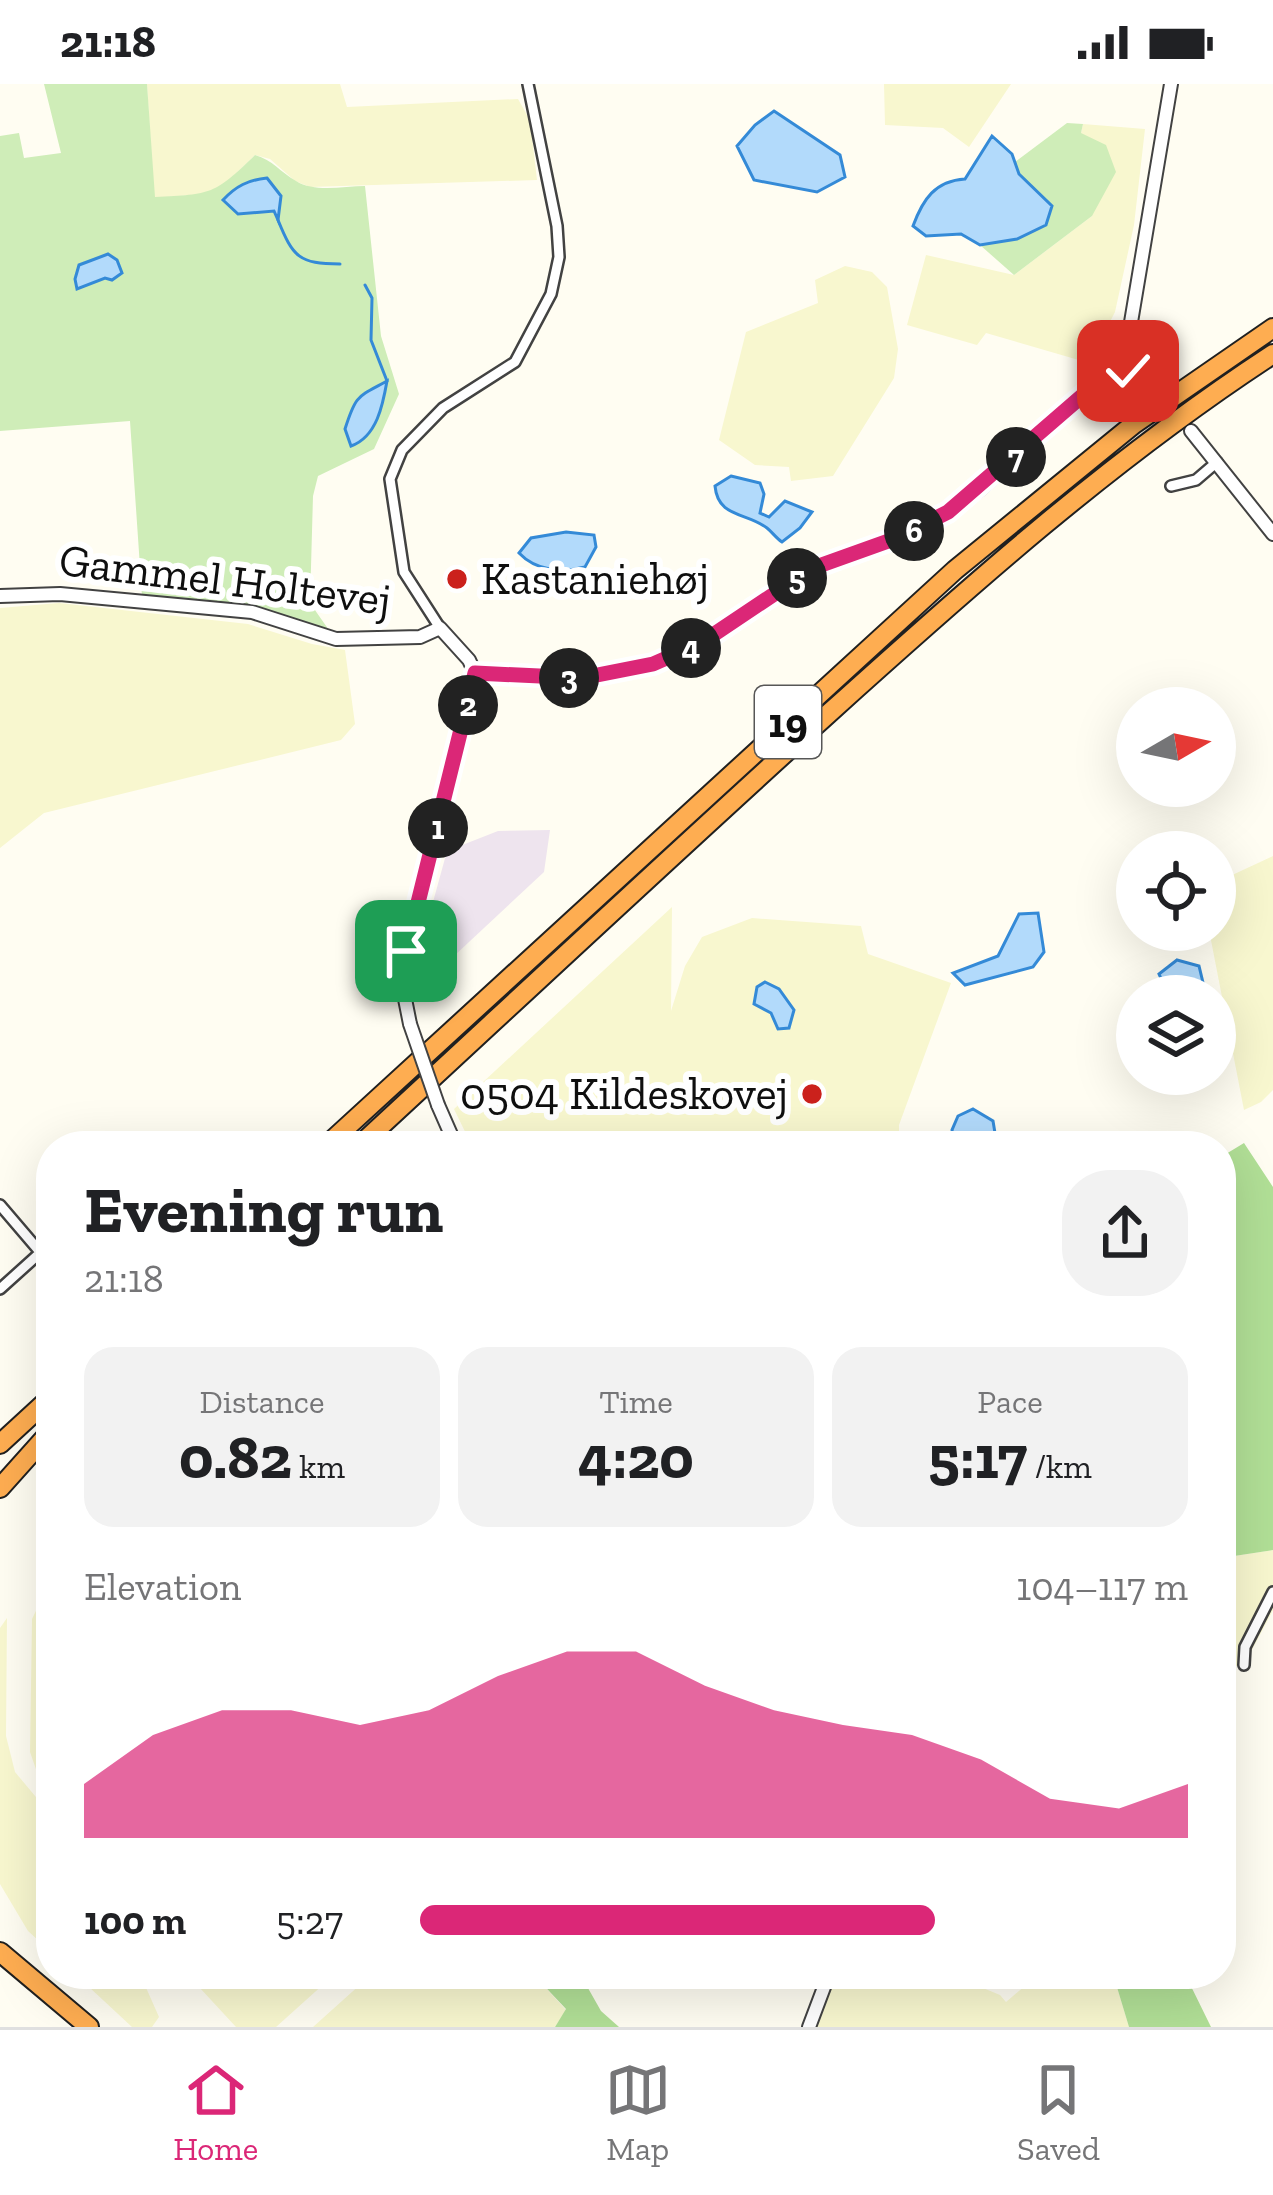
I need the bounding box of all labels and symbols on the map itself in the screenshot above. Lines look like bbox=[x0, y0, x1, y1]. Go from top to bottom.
pin bbox=[1077, 320, 1179, 422]
pin: 7 bbox=[986, 427, 1046, 487]
pin: 6 bbox=[884, 501, 944, 561]
street label: Gammel Holtevej bbox=[56, 533, 394, 627]
pin: 5 bbox=[767, 548, 827, 608]
place label: Kastaniehøj bbox=[481, 552, 709, 606]
marker: Kastaniehøj bbox=[444, 566, 470, 592]
pin: 4 bbox=[661, 618, 721, 678]
pin: 3 bbox=[539, 648, 599, 708]
pin: 2 bbox=[438, 675, 498, 735]
road number: 19 bbox=[755, 686, 821, 758]
north arrow bbox=[1116, 687, 1236, 807]
pin: 1 bbox=[408, 798, 468, 858]
pin bbox=[355, 900, 457, 1002]
place label: 0504 Kildeskovej bbox=[460, 1067, 788, 1121]
marker: 0504 Kildeskovej bbox=[799, 1081, 825, 1107]

